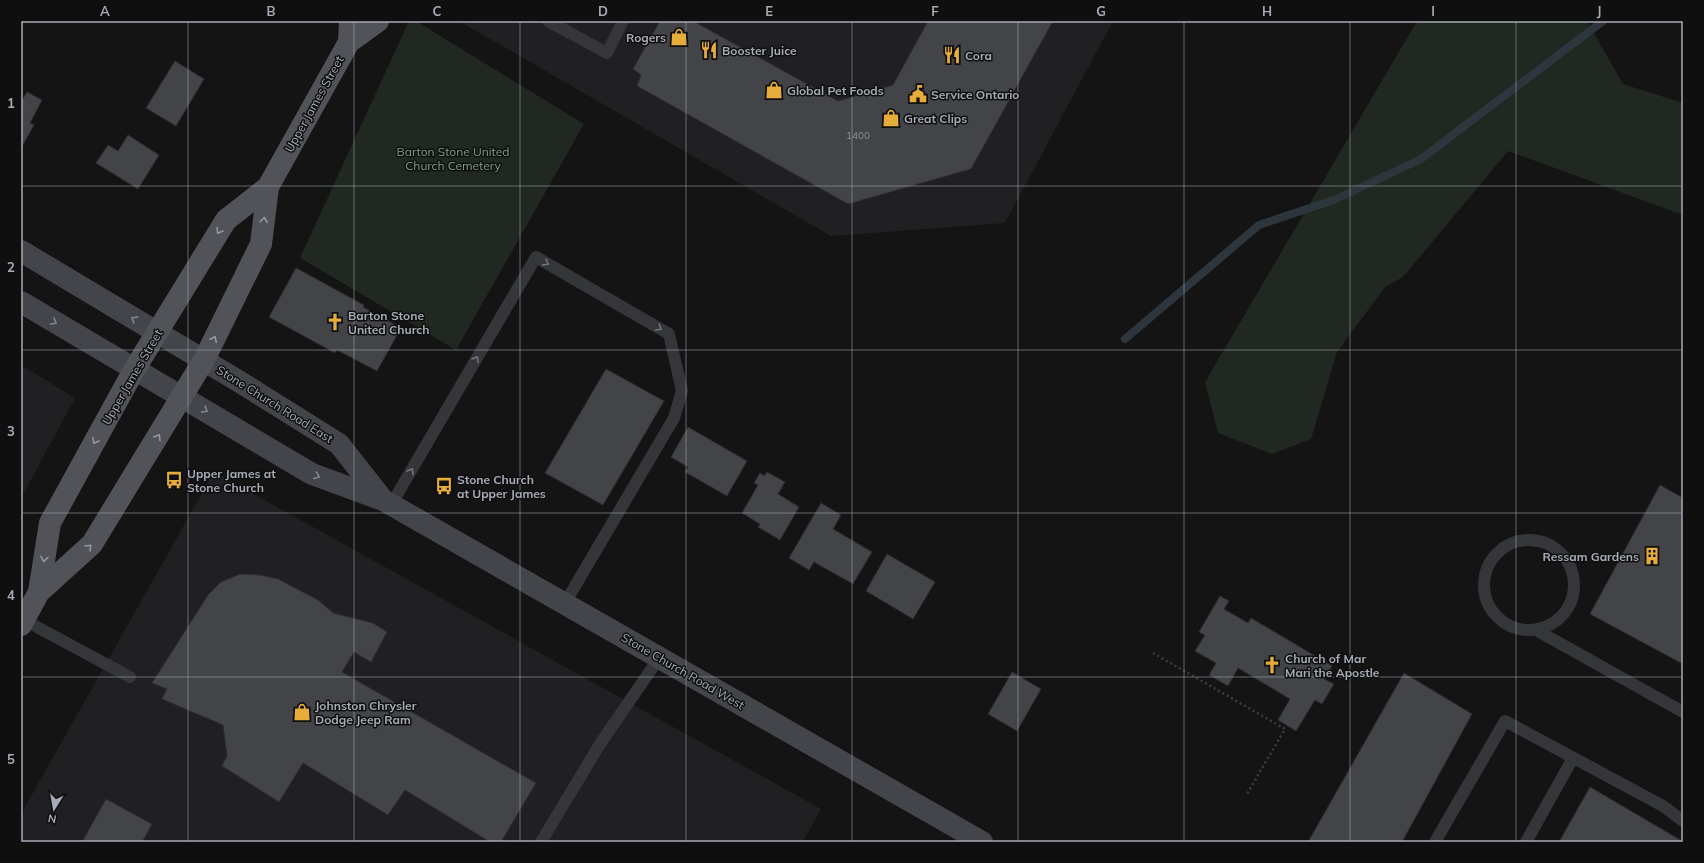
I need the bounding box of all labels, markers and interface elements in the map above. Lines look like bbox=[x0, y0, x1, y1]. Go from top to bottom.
text: A bbox=[100, 3, 110, 19]
text: B bbox=[267, 3, 276, 19]
text: C bbox=[433, 3, 442, 19]
text: D bbox=[598, 3, 608, 19]
text: E bbox=[765, 3, 773, 19]
text: F bbox=[931, 3, 939, 19]
text: G bbox=[1096, 3, 1106, 19]
text: H bbox=[1262, 3, 1272, 19]
text: I bbox=[1431, 3, 1435, 19]
text: J bbox=[1597, 3, 1601, 19]
shop icon: Rogers bbox=[669, 27, 689, 47]
place label: Rogers bbox=[626, 30, 666, 45]
restaurant icon: Booster Juice bbox=[699, 40, 719, 60]
place label: Booster Juice bbox=[722, 43, 797, 58]
restaurant icon: Cora bbox=[942, 45, 962, 65]
place label: Cora bbox=[965, 48, 992, 63]
street label: Upper James Street bbox=[281, 53, 347, 155]
shop icon: Global Pet Foods bbox=[764, 80, 784, 100]
place label: Global Pet Foods bbox=[787, 83, 884, 98]
public building icon: Service Ontario bbox=[908, 84, 928, 104]
place label: Service Ontario bbox=[931, 87, 1019, 102]
text: 1 bbox=[7, 95, 15, 111]
shop icon: Great Clips bbox=[881, 108, 901, 128]
place label: Great Clips bbox=[904, 111, 967, 126]
house number: 1400 bbox=[846, 129, 870, 142]
park label: Barton Stone United Church Cemetery bbox=[397, 144, 509, 173]
one-way arrow bbox=[259, 217, 268, 223]
one-way arrow bbox=[216, 227, 224, 234]
one-way arrow bbox=[542, 258, 549, 266]
text: 2 bbox=[7, 259, 15, 275]
place label: Barton Stone United Church bbox=[348, 308, 430, 337]
church icon: Barton Stone United Church bbox=[325, 312, 345, 332]
one-way arrow bbox=[131, 316, 138, 323]
one-way arrow bbox=[50, 317, 57, 325]
one-way arrow bbox=[655, 323, 662, 330]
street label: Upper James Street bbox=[99, 327, 165, 427]
one-way arrow bbox=[209, 335, 217, 343]
one-way arrow bbox=[472, 356, 479, 363]
street label: Stone Church Road East bbox=[214, 362, 336, 446]
one-way arrow bbox=[201, 406, 208, 413]
text: 3 bbox=[7, 423, 15, 439]
one-way arrow bbox=[153, 434, 160, 441]
one-way arrow bbox=[93, 437, 100, 444]
place label: Upper James at Stone Church bbox=[187, 466, 276, 495]
one-way arrow bbox=[406, 468, 413, 475]
bus stop icon: Upper James at Stone Church bbox=[164, 470, 184, 490]
one-way arrow bbox=[313, 471, 320, 479]
place label: Stone Church at Upper James bbox=[457, 472, 546, 501]
bus stop icon: Stone Church at Upper James bbox=[434, 476, 454, 496]
one-way arrow bbox=[84, 544, 92, 552]
building icon: Ressam Gardens bbox=[1642, 546, 1662, 566]
place label: Ressam Gardens bbox=[1542, 549, 1639, 564]
one-way arrow bbox=[41, 556, 49, 562]
text: 4 bbox=[7, 587, 15, 603]
street label: Stone Church Road West bbox=[619, 630, 747, 712]
place label: Church of Mar Mari the Apostle bbox=[1285, 651, 1380, 680]
church icon: Church of Mar Mari the Apostle bbox=[1262, 655, 1282, 675]
place label: Johnston Chrysler Dodge Jeep Ram bbox=[315, 698, 417, 727]
shop icon: Johnston Chrysler Dodge Jeep Ram bbox=[292, 702, 312, 722]
text: 5 bbox=[7, 751, 15, 767]
north arrow bbox=[34, 789, 74, 829]
text: N bbox=[47, 811, 58, 826]

